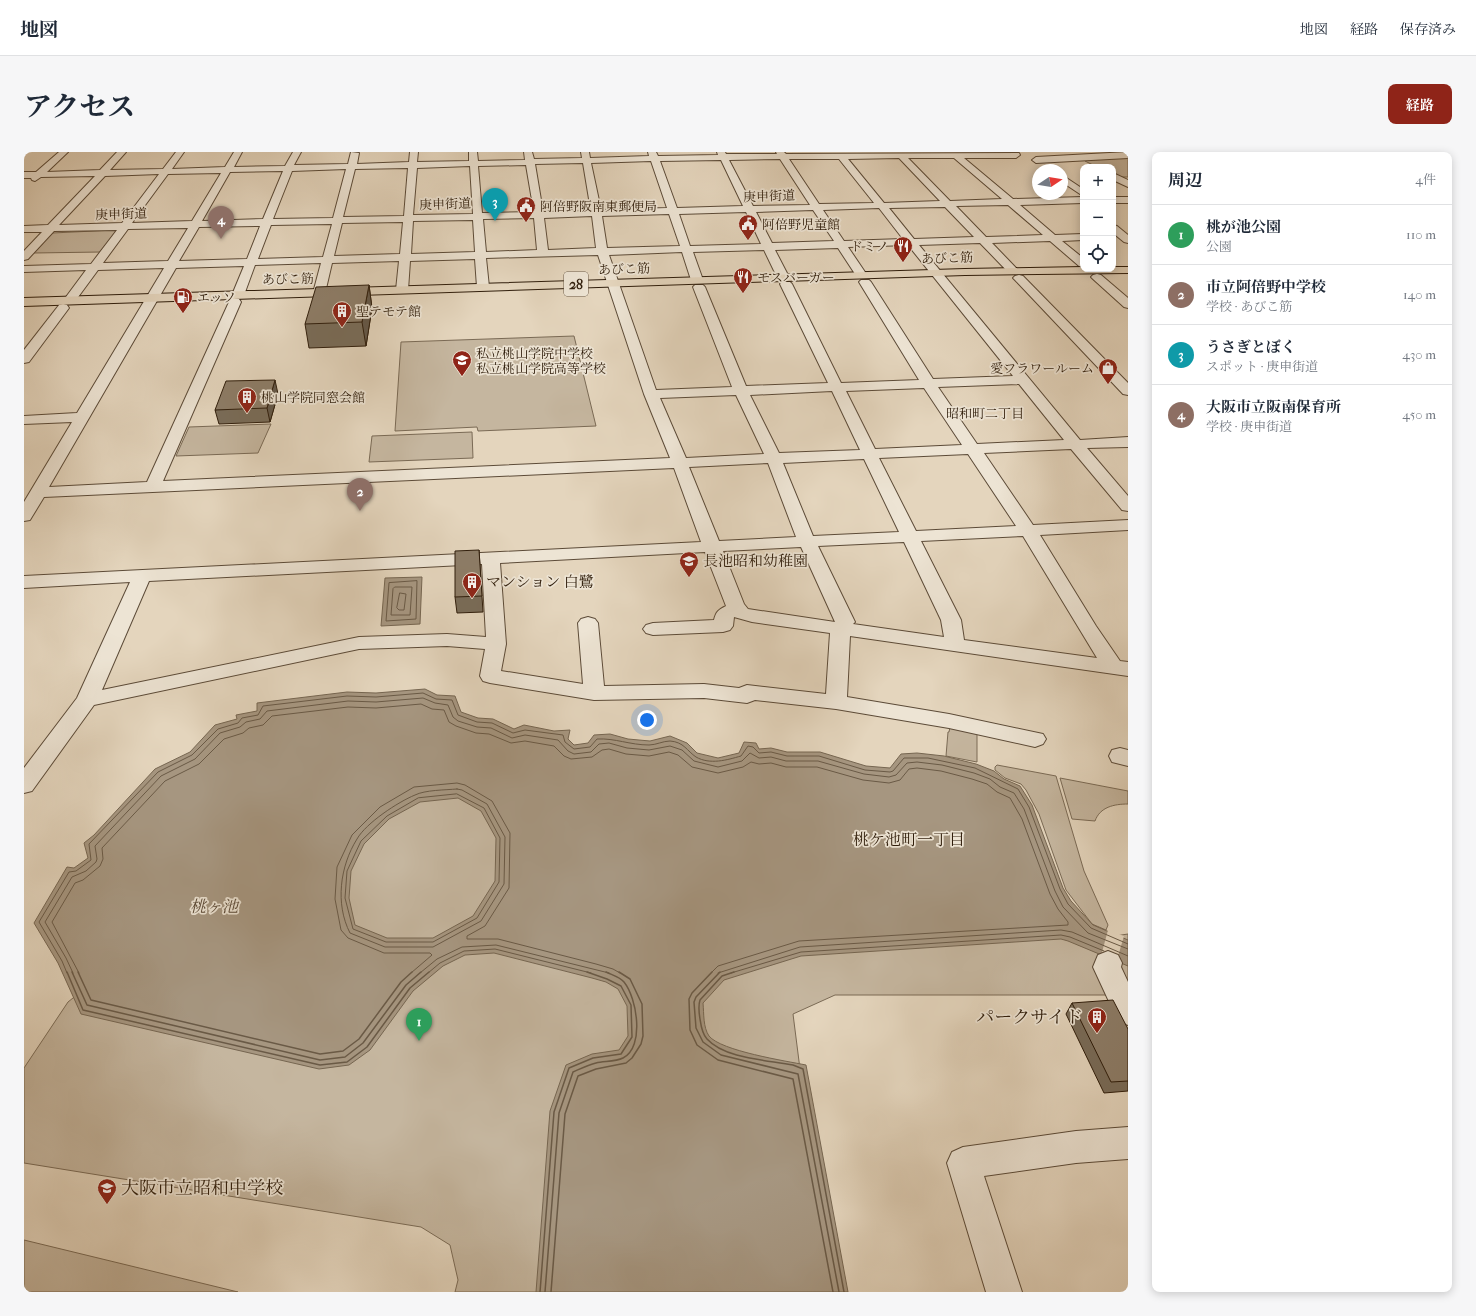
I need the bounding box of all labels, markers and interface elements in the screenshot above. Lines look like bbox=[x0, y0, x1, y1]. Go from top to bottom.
text: 地図 bbox=[20, 19, 58, 41]
text: 地図 bbox=[1300, 21, 1328, 38]
text: 経路 bbox=[1350, 21, 1378, 38]
text: 保存済み bbox=[1400, 21, 1456, 38]
button: 経路 bbox=[1388, 84, 1452, 124]
text: アクセス bbox=[24, 90, 135, 123]
north arrow bbox=[1032, 164, 1068, 200]
map controls bbox=[1080, 164, 1116, 272]
button: + bbox=[1080, 164, 1116, 200]
text: 周辺 bbox=[1168, 170, 1202, 190]
text: 4件 bbox=[1415, 172, 1436, 187]
pin: 3 bbox=[482, 188, 508, 221]
street label: 庚申街道 bbox=[743, 188, 795, 204]
public building icon: 阿倍野阪南東郵便局 bbox=[515, 195, 537, 223]
street label: 庚申街道 bbox=[419, 196, 471, 212]
place label: 阿倍野阪南東郵便局 bbox=[540, 199, 657, 214]
button: − bbox=[1080, 200, 1116, 236]
street label: 庚申街道 bbox=[95, 206, 147, 222]
pin: 4 bbox=[208, 206, 234, 239]
public building icon: 阿倍野児童館 bbox=[737, 213, 759, 241]
place label: 阿倍野児童館 bbox=[762, 217, 840, 232]
text: 桃が池公園 bbox=[1206, 218, 1281, 236]
text: 1 bbox=[1179, 227, 1183, 242]
text: 110 m bbox=[1406, 227, 1436, 242]
restaurant icon: ドミノ bbox=[892, 235, 914, 263]
button: locate bbox=[1080, 236, 1116, 272]
place label: ドミノ bbox=[850, 239, 889, 254]
text: 公園 bbox=[1206, 239, 1232, 254]
street label: あびこ筋 bbox=[921, 250, 973, 266]
street label: あびこ筋 bbox=[598, 261, 650, 277]
restaurant icon: モスバーガー bbox=[732, 266, 754, 294]
place label: モスバーガー bbox=[757, 270, 835, 285]
street label: あびこ筋 bbox=[262, 271, 314, 287]
road number: 28 bbox=[564, 272, 588, 296]
text: 市立阿倍野中学校 bbox=[1206, 278, 1326, 296]
fuel station icon: エッソ bbox=[172, 286, 194, 314]
text: 2 bbox=[1178, 287, 1184, 302]
text: 140 m bbox=[1403, 287, 1436, 302]
place label: エッソ bbox=[197, 290, 236, 305]
text: 学校 · あびこ筋 bbox=[1206, 299, 1292, 314]
building icon: 聖テモテ館 bbox=[331, 300, 353, 328]
place label: 聖テモテ館 bbox=[356, 304, 421, 319]
text: うさぎとぼく bbox=[1206, 338, 1296, 356]
place label: 私立桃山学院中学校 私立桃山学院高等学校 bbox=[476, 346, 606, 376]
text: 3 bbox=[1178, 347, 1184, 362]
text: 430 m bbox=[1402, 347, 1436, 362]
school or university icon: 私立桃山学院中学校 私立桃山学院高等学校 bbox=[451, 349, 473, 377]
shop icon: 愛フラワールーム bbox=[1097, 357, 1119, 385]
text: スポット · 庚申街道 bbox=[1206, 359, 1318, 374]
place label: 愛フラワールーム bbox=[990, 361, 1094, 376]
building icon: 桃山学院同窓会館 bbox=[236, 386, 258, 414]
place label: 桃山学院同窓会館 bbox=[261, 390, 365, 405]
text: 大阪市立阪南保育所 bbox=[1206, 398, 1341, 416]
district label: 昭和町二丁目 bbox=[946, 406, 1024, 421]
text: 4 bbox=[1177, 407, 1185, 422]
text: 450 m bbox=[1402, 407, 1436, 422]
text: 学校 · 庚申街道 bbox=[1206, 419, 1292, 434]
pin: 2 bbox=[347, 478, 373, 511]
school or university icon: 長池昭和幼稚園 bbox=[678, 550, 700, 578]
place label: 長池昭和幼稚園 bbox=[703, 552, 808, 570]
building icon: マンション 白鷺 bbox=[461, 571, 483, 599]
place label: マンション 白鷺 bbox=[486, 573, 594, 591]
your location bbox=[637, 710, 657, 730]
district label: 桃ケ池町一丁目 bbox=[853, 830, 965, 849]
water label: 桃ヶ池 bbox=[190, 897, 240, 916]
building icon: パークサイド bbox=[1086, 1006, 1108, 1034]
place label: パークサイド bbox=[976, 1007, 1083, 1028]
pin: 1 bbox=[406, 1008, 432, 1041]
school or university icon: 大阪市立昭和中学校 bbox=[96, 1177, 118, 1205]
place label: 大阪市立昭和中学校 bbox=[121, 1178, 283, 1199]

